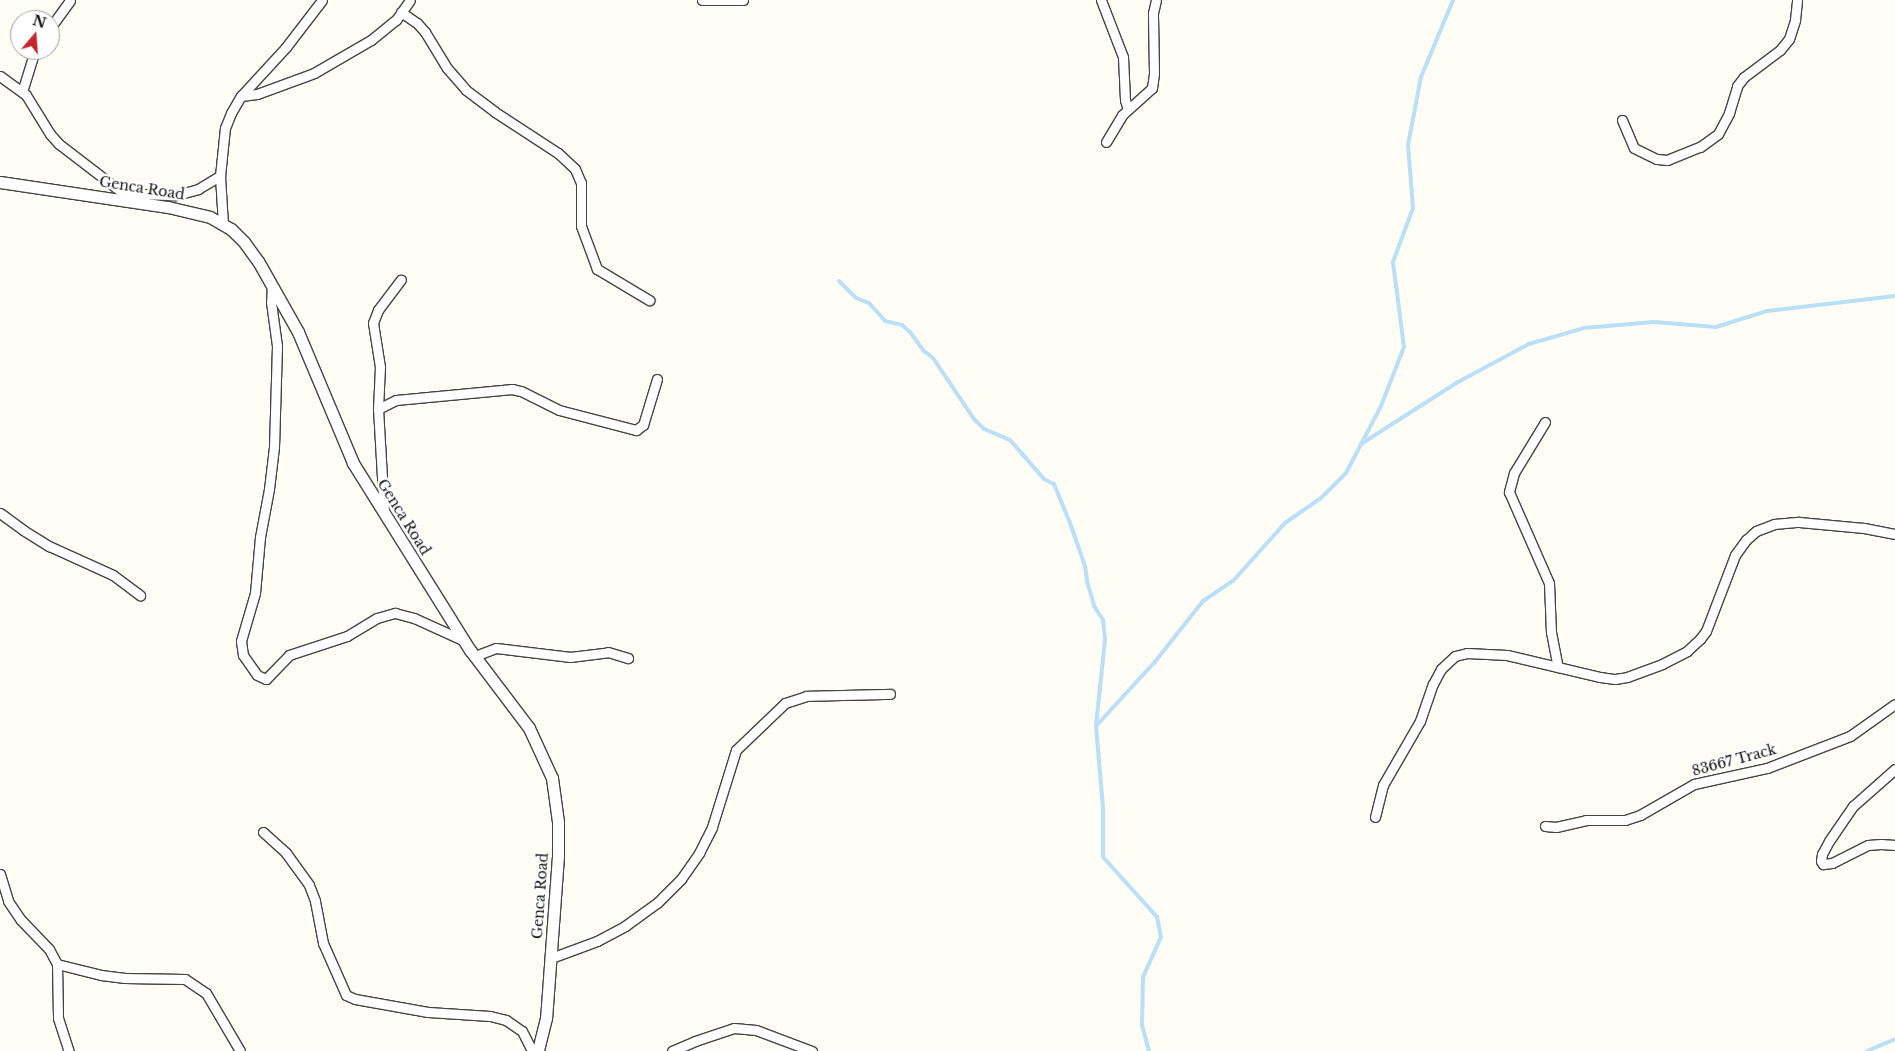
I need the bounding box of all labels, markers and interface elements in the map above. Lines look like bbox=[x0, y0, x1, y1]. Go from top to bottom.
north arrow bbox=[10, 10, 60, 60]
text: N bbox=[30, 11, 48, 32]
street label: Genca Road bbox=[98, 173, 186, 203]
street label: Genca Road bbox=[374, 476, 434, 558]
street label: 83667 Track bbox=[1690, 741, 1778, 779]
street label: Genca Road bbox=[529, 852, 551, 940]

